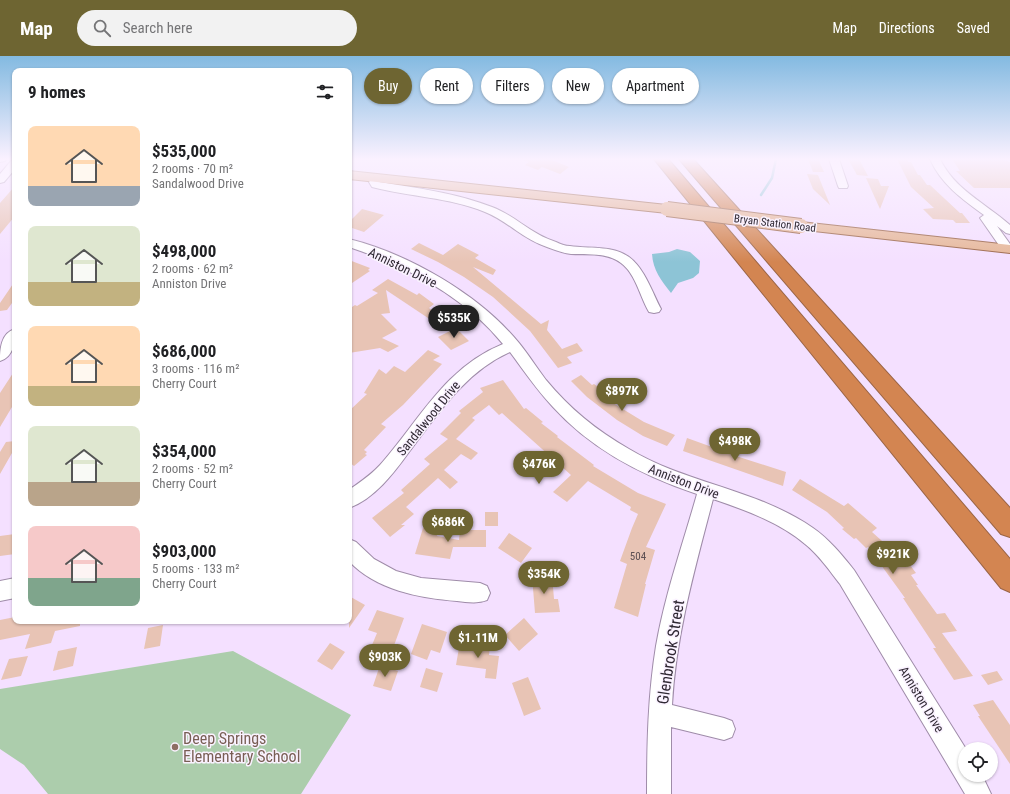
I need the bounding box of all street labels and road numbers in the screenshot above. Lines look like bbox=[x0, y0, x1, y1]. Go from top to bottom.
street label: Bryan Station Road bbox=[733, 212, 817, 235]
street label: Anniston Drive bbox=[366, 244, 440, 291]
street label: Sandalwood Drive bbox=[394, 378, 463, 459]
street label: Anniston Drive bbox=[646, 461, 721, 502]
street label: Glenbrook Street bbox=[653, 598, 688, 706]
street label: Anniston Drive bbox=[896, 663, 947, 735]

